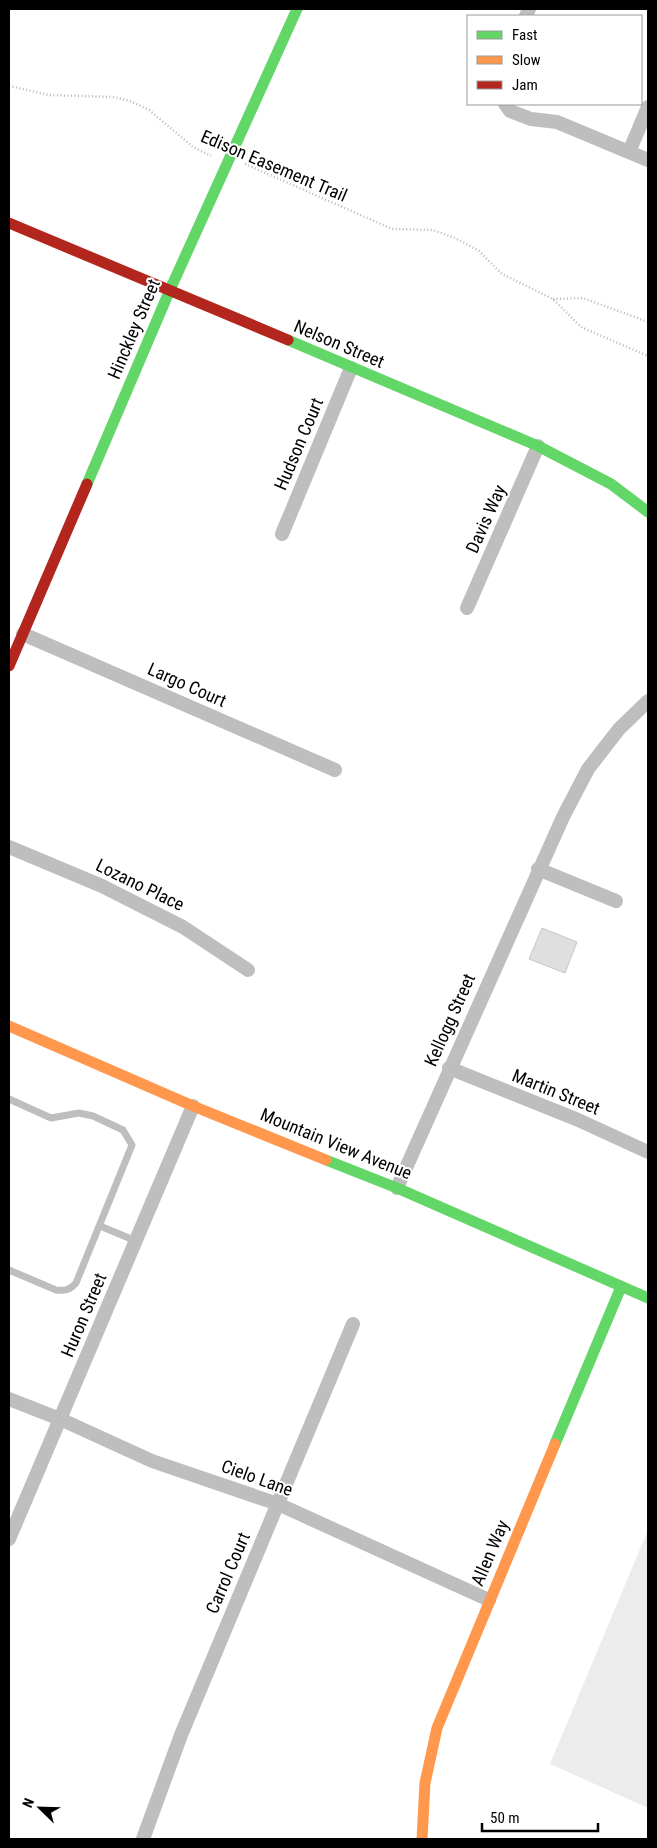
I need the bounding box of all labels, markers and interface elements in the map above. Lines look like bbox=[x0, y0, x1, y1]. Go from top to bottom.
legend bbox=[467, 15, 642, 105]
text: Fast bbox=[512, 26, 537, 44]
text: Slow bbox=[512, 51, 541, 69]
text: Jam bbox=[512, 76, 538, 94]
street label: Edison Easement Trail bbox=[198, 125, 350, 206]
street label: Hinckley Street bbox=[103, 276, 164, 382]
street label: Nelson Street bbox=[291, 315, 387, 372]
street label: Hudson Court bbox=[270, 395, 327, 493]
street label: Davis Way bbox=[461, 481, 510, 556]
street label: Largo Court bbox=[145, 658, 230, 711]
street label: Lozano Place bbox=[93, 854, 188, 915]
street label: Kellogg Street bbox=[420, 970, 479, 1069]
street label: Martin Street bbox=[509, 1064, 603, 1119]
street label: Mountain View Avenue bbox=[257, 1104, 415, 1183]
street label: Huron Street bbox=[56, 1270, 111, 1360]
street label: Cielo Lane bbox=[219, 1455, 296, 1500]
street label: Allen Way bbox=[466, 1516, 513, 1589]
street label: Carrol Court bbox=[201, 1529, 254, 1617]
north arrow bbox=[15, 1783, 65, 1833]
text: N bbox=[19, 1796, 37, 1810]
scale bar bbox=[482, 1800, 598, 1832]
text: 50 m bbox=[490, 1809, 520, 1827]

